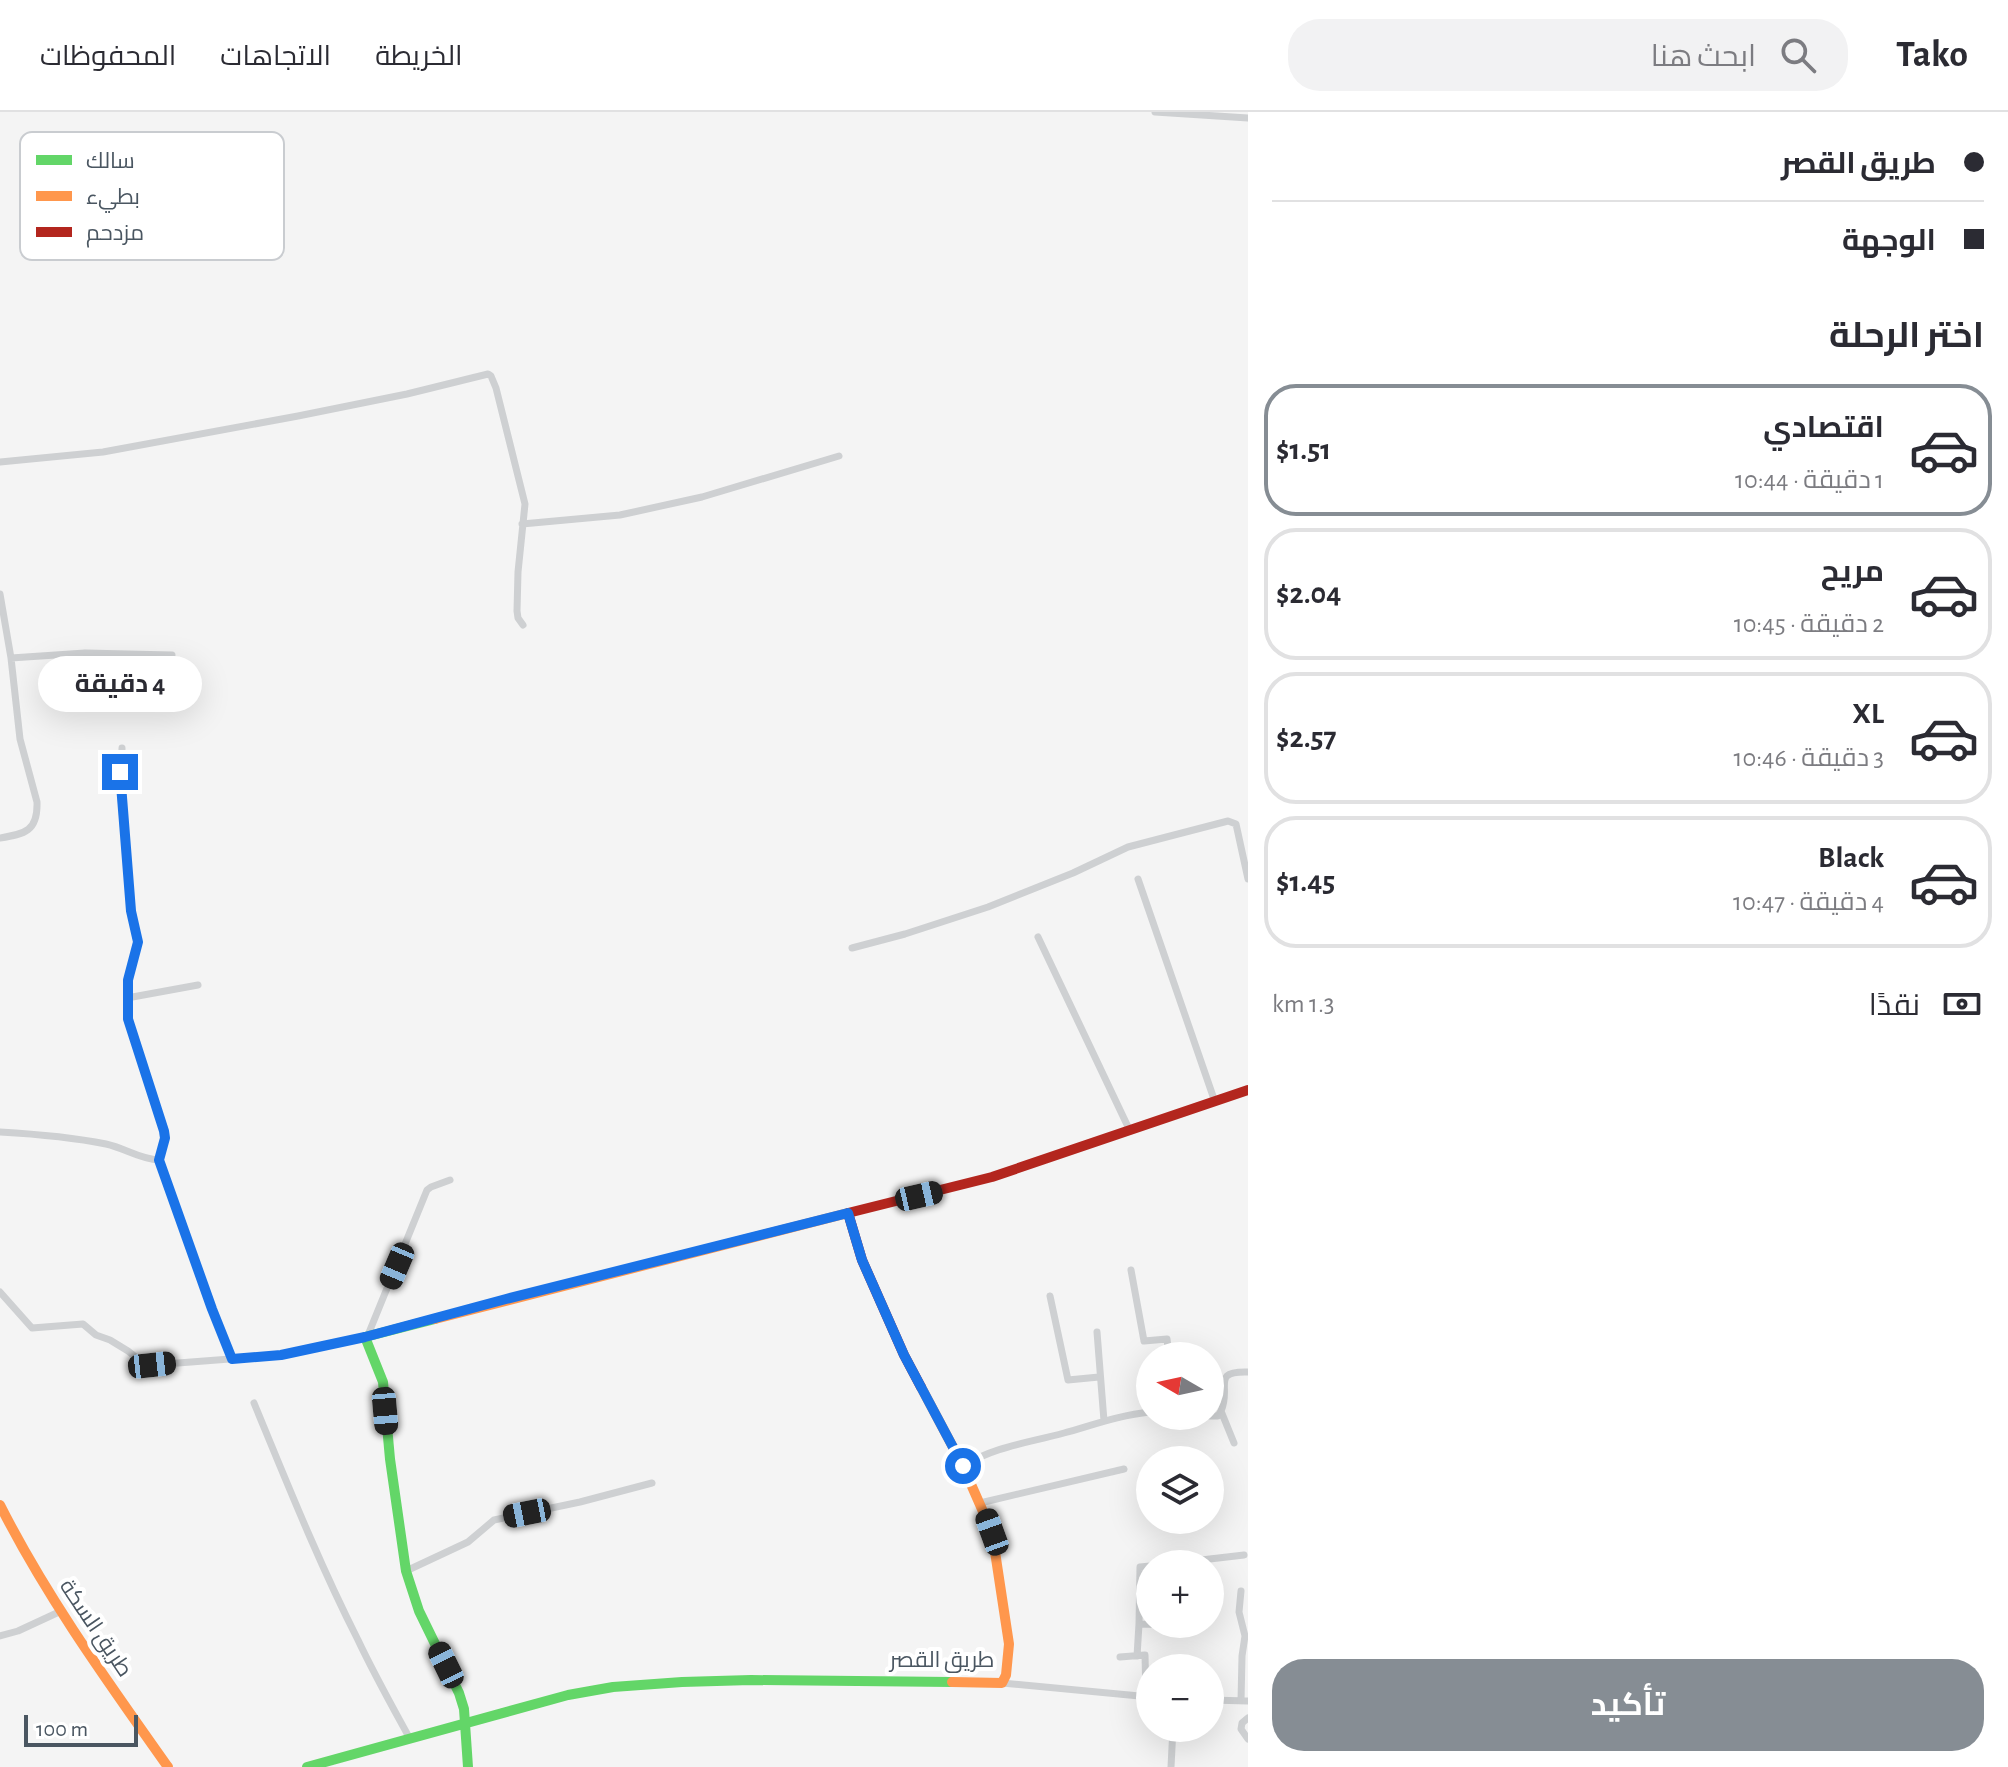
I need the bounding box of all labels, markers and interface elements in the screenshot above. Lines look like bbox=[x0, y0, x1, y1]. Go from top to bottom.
search box bbox=[1288, 19, 1848, 91]
icon: search bbox=[1776, 33, 1820, 77]
text: Tako bbox=[1896, 36, 1968, 74]
text: ابحث هنا bbox=[1651, 42, 1756, 72]
text: المحفوظات bbox=[40, 43, 176, 71]
text: الاتجاهات bbox=[220, 43, 331, 71]
text: الخريطة bbox=[375, 43, 463, 71]
legend bbox=[20, 132, 284, 260]
text: طريق القصر bbox=[1781, 149, 1936, 179]
text: سالك bbox=[86, 150, 135, 172]
text: بطيء bbox=[86, 186, 140, 213]
text: مزدحم bbox=[86, 222, 144, 248]
text: الوجهة bbox=[1842, 226, 1936, 256]
text: اختر الرحلة bbox=[1829, 318, 1984, 354]
text: اقتصادي bbox=[1763, 413, 1884, 443]
icon: car bbox=[1908, 414, 1980, 486]
text: $1.51 bbox=[1276, 435, 1331, 465]
text: 1 دقيقة · 10:44 bbox=[1735, 467, 1884, 493]
text: مريح bbox=[1821, 557, 1884, 587]
icon: car bbox=[1908, 558, 1980, 630]
text: $2.04 bbox=[1276, 579, 1341, 609]
text: 2 دقيقة · 10:45 bbox=[1734, 611, 1884, 637]
callout: 4 دقيقة bbox=[38, 656, 202, 712]
text: 4 دقيقة bbox=[75, 671, 165, 697]
text: XL bbox=[1852, 699, 1884, 729]
icon: car bbox=[1908, 702, 1980, 774]
text: $2.57 bbox=[1276, 723, 1336, 753]
text: 3 دقيقة · 10:46 bbox=[1733, 745, 1884, 771]
route end bbox=[102, 754, 138, 790]
text: Black bbox=[1818, 843, 1884, 873]
icon: car bbox=[1908, 846, 1980, 918]
text: $1.45 bbox=[1276, 867, 1335, 897]
text: 4 دقيقة · 10:47 bbox=[1733, 889, 1884, 915]
icon: cash bbox=[1940, 982, 1984, 1026]
text: 1.3 km bbox=[1272, 991, 1335, 1017]
text: نقدًا bbox=[1869, 991, 1920, 1021]
car bbox=[893, 1179, 945, 1213]
car bbox=[377, 1239, 417, 1293]
north arrow bbox=[1136, 1342, 1224, 1430]
map controls bbox=[1136, 1342, 1224, 1742]
car bbox=[127, 1351, 177, 1379]
car bbox=[371, 1386, 399, 1436]
button: layers bbox=[1136, 1446, 1224, 1534]
route start bbox=[945, 1448, 981, 1484]
car bbox=[501, 1497, 553, 1529]
car bbox=[973, 1505, 1011, 1559]
button: + bbox=[1136, 1550, 1224, 1638]
street label: طريق السكة bbox=[54, 1575, 136, 1682]
car bbox=[425, 1638, 467, 1692]
street label: طريق القصر bbox=[888, 1649, 994, 1673]
button: − bbox=[1136, 1654, 1224, 1742]
button: تأكيد bbox=[1272, 1659, 1984, 1751]
scale bar bbox=[24, 1711, 138, 1747]
text: 100 m bbox=[36, 1718, 88, 1740]

